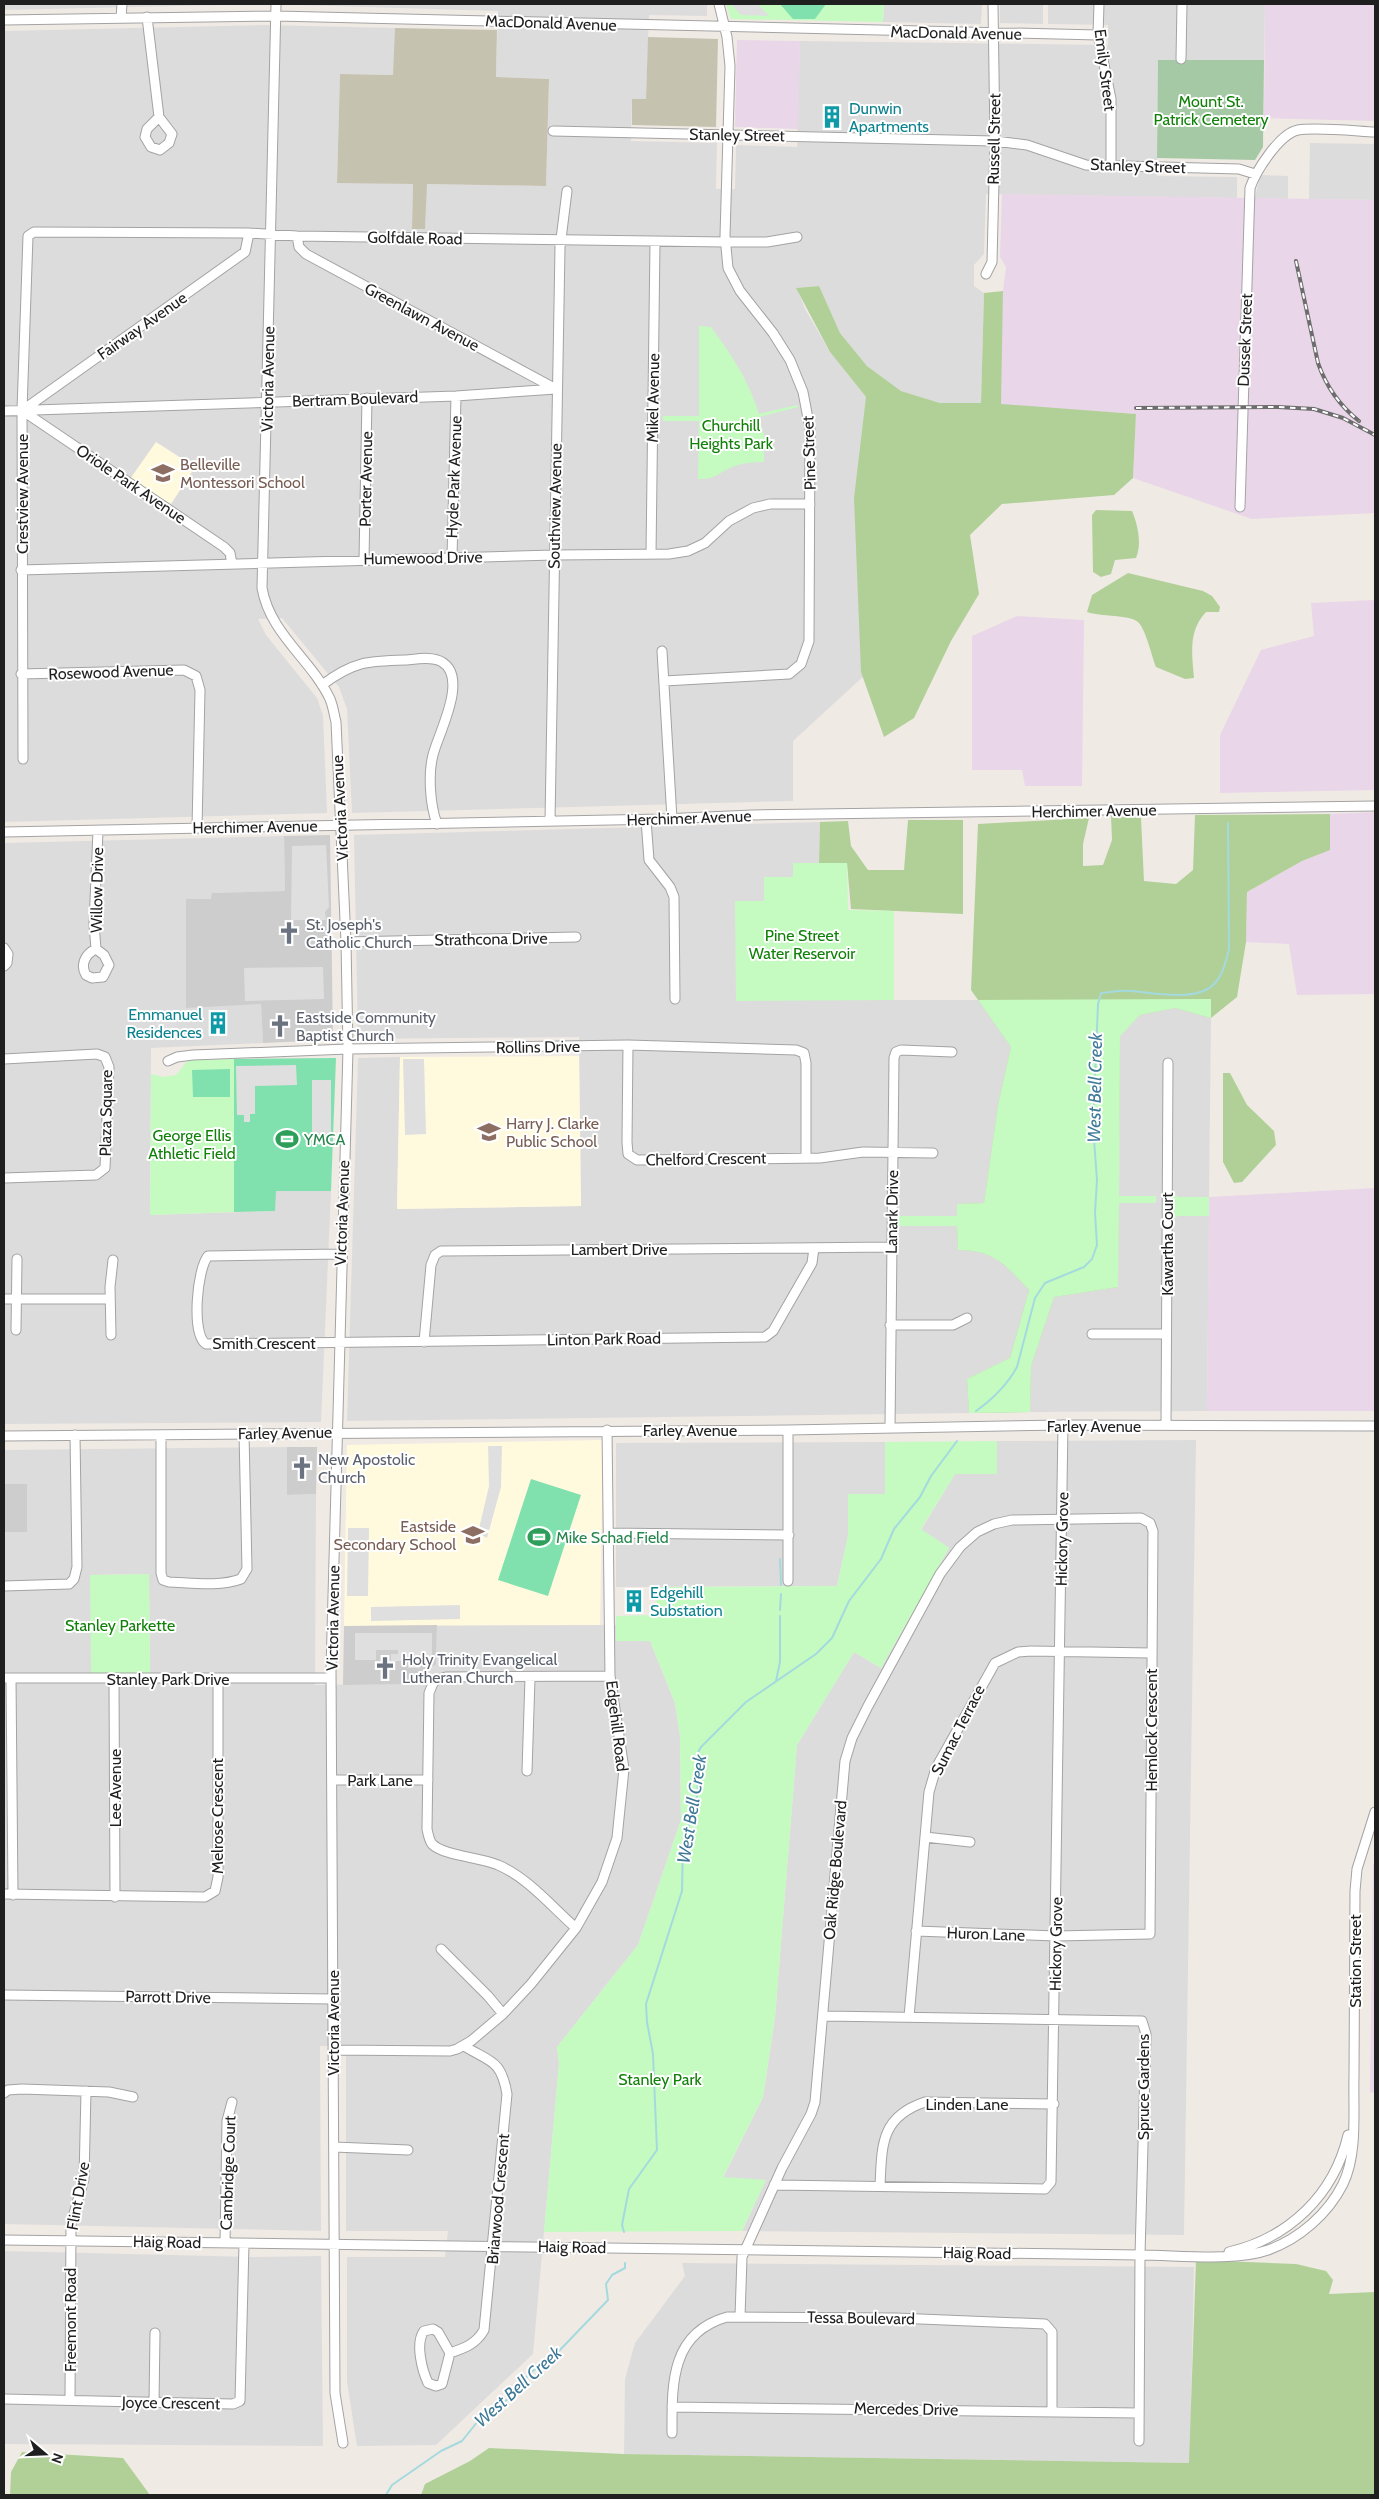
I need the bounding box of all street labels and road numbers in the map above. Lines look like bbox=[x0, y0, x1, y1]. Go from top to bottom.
street label: MacDonald Avenue bbox=[485, 11, 617, 35]
street label: MacDonald Avenue bbox=[890, 22, 1022, 44]
street label: Emily Street bbox=[1091, 28, 1120, 113]
street label: Russell Street bbox=[984, 92, 1004, 185]
street label: Stanley Street bbox=[689, 125, 786, 145]
street label: Stanley Street bbox=[1090, 155, 1187, 177]
street label: Golfdale Road bbox=[367, 228, 463, 248]
street label: Greenlawn Avenue bbox=[361, 279, 483, 355]
street label: Fairway Avenue bbox=[94, 288, 190, 364]
street label: Dussek Street bbox=[1234, 292, 1256, 387]
street label: Victoria Avenue bbox=[258, 326, 278, 432]
street label: Mikel Avenue bbox=[643, 353, 663, 443]
street label: Bertram Boulevard bbox=[292, 387, 418, 411]
street label: Hyde Park Avenue bbox=[442, 415, 466, 539]
street label: Pine Street bbox=[798, 415, 820, 490]
street label: Porter Avenue bbox=[356, 431, 376, 527]
street label: Crestview Avenue bbox=[13, 434, 32, 554]
street label: Oriole Park Avenue bbox=[73, 440, 189, 528]
street label: Southview Avenue bbox=[544, 443, 566, 569]
street label: Humewood Drive bbox=[363, 547, 483, 569]
street label: Rosewood Avenue bbox=[48, 660, 174, 684]
street label: Victoria Avenue bbox=[328, 755, 352, 861]
street label: Herchimer Avenue bbox=[1031, 800, 1157, 822]
street label: Herchimer Avenue bbox=[626, 806, 752, 830]
street label: Herchimer Avenue bbox=[192, 816, 318, 838]
street label: Willow Drive bbox=[87, 847, 107, 933]
street label: Strathcona Drive bbox=[434, 929, 548, 949]
street label: Rollins Drive bbox=[496, 1037, 580, 1057]
street label: Plaza Square bbox=[96, 1069, 116, 1157]
street label: Chelford Crescent bbox=[645, 1148, 767, 1170]
street label: Victoria Avenue bbox=[331, 1160, 353, 1266]
street label: Lanark Drive bbox=[882, 1170, 902, 1254]
street label: Kawartha Court bbox=[1158, 1192, 1177, 1296]
street label: Lambert Drive bbox=[571, 1240, 667, 1259]
street label: Linton Park Road bbox=[547, 1329, 661, 1349]
street label: Smith Crescent bbox=[212, 1334, 316, 1353]
street label: Farley Avenue bbox=[1047, 1417, 1141, 1436]
street label: Farley Avenue bbox=[643, 1421, 737, 1440]
street label: Farley Avenue bbox=[238, 1423, 332, 1443]
street label: Hickory Grove bbox=[1052, 1492, 1072, 1586]
street label: Victoria Avenue bbox=[323, 1565, 343, 1671]
street label: Hemlock Crescent bbox=[1142, 1668, 1161, 1791]
street label: Stanley Park Drive bbox=[107, 1670, 229, 1689]
street label: Edgehill Road bbox=[602, 1679, 632, 1773]
street label: Sumac Terrace bbox=[927, 1682, 989, 1778]
street label: Lee Avenue bbox=[106, 1749, 125, 1827]
street label: Melrose Crescent bbox=[208, 1757, 227, 1874]
street label: Park Lane bbox=[347, 1771, 413, 1790]
street label: Oak Ridge Boulevard bbox=[819, 1799, 851, 1941]
street label: Hickory Grove bbox=[1046, 1897, 1066, 1991]
street label: Station Street bbox=[1346, 1914, 1365, 2008]
street label: Huron Lane bbox=[946, 1923, 1026, 1945]
street label: Victoria Avenue bbox=[324, 1970, 343, 2076]
street label: Parrott Drive bbox=[125, 1987, 211, 2007]
street label: Spruce Gardens bbox=[1134, 2033, 1153, 2140]
street label: Linden Lane bbox=[926, 2095, 1008, 2114]
street label: Cambridge Court bbox=[217, 2115, 240, 2231]
street label: Briarwood Crescent bbox=[483, 2132, 513, 2265]
street label: Flint Drive bbox=[63, 2160, 93, 2232]
street label: Haig Road bbox=[133, 2232, 201, 2252]
street label: Haig Road bbox=[538, 2237, 606, 2257]
street label: Haig Road bbox=[943, 2243, 1011, 2263]
street label: Freemont Road bbox=[61, 2268, 80, 2372]
street label: Tessa Boulevard bbox=[807, 2308, 915, 2328]
street label: Joyce Crescent bbox=[121, 2393, 221, 2413]
street label: Mercedes Drive bbox=[854, 2399, 958, 2419]

